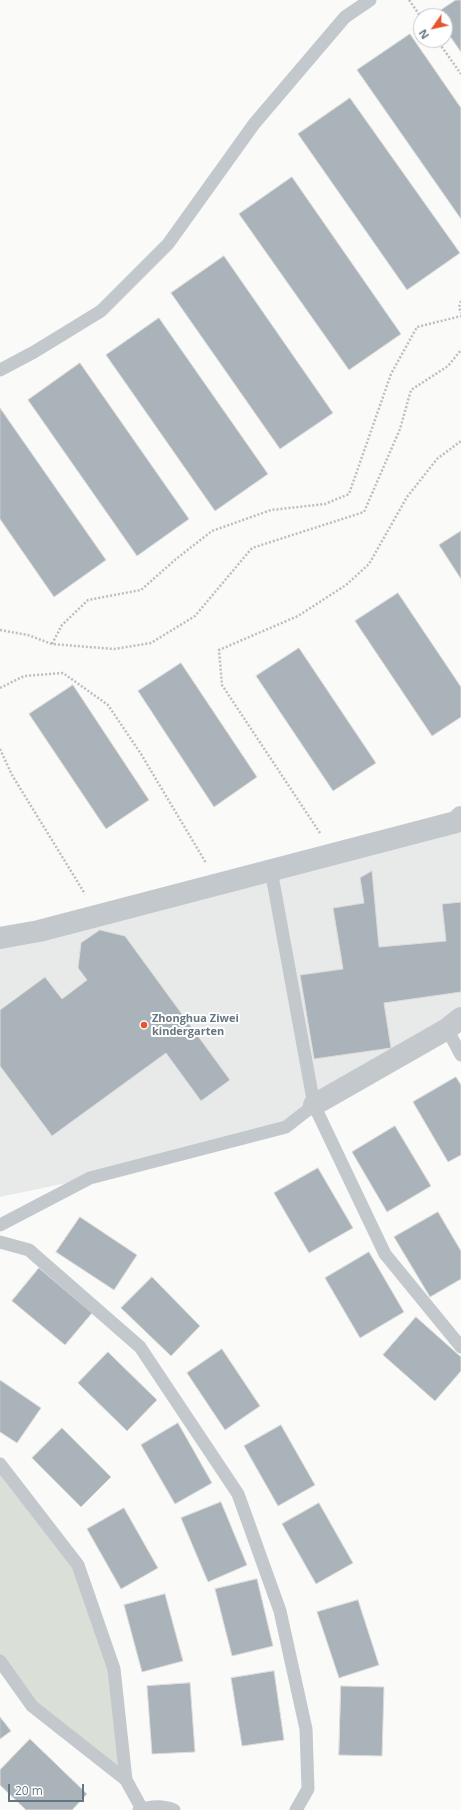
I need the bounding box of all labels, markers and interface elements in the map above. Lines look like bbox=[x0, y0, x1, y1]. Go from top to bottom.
north arrow bbox=[413, 8, 453, 48]
text: N bbox=[415, 27, 432, 42]
place label: Zhonghua Ziwei kindergarten bbox=[152, 1012, 239, 1038]
marker: Zhonghua Ziwei kindergarten bbox=[139, 1020, 149, 1030]
scale bar bbox=[10, 1776, 86, 1802]
text: 20 m bbox=[15, 1782, 43, 1799]

